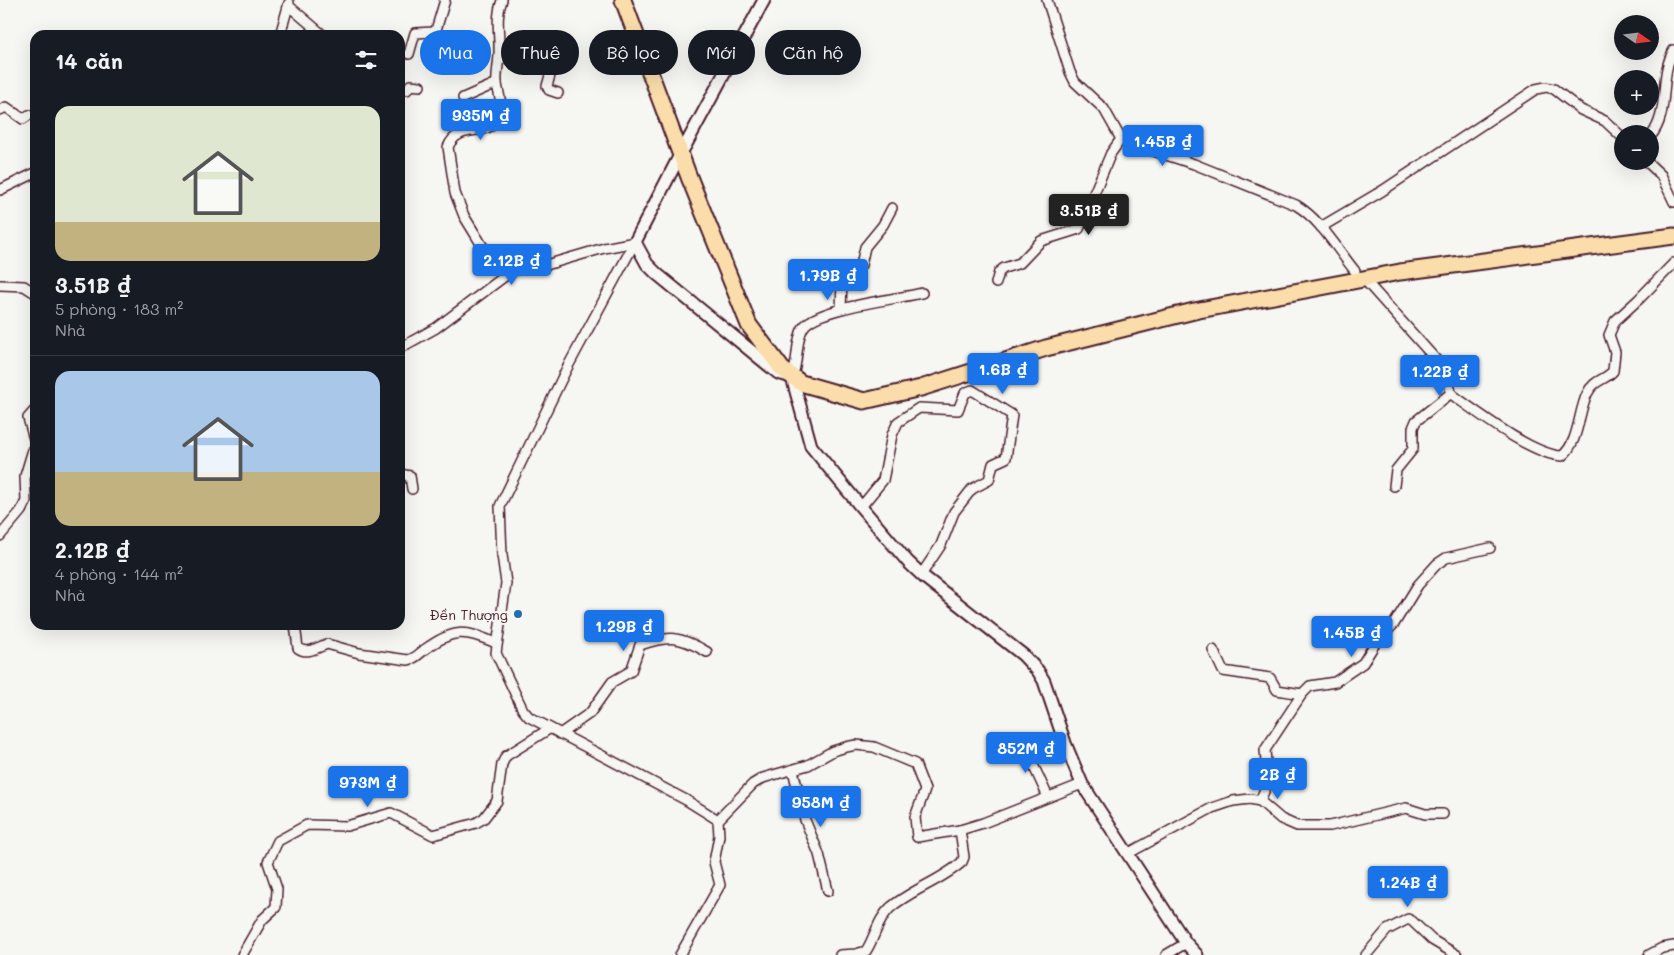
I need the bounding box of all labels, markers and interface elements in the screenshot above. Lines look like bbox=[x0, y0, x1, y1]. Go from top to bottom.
north arrow bbox=[1614, 15, 1659, 60]
map controls bbox=[1614, 15, 1659, 170]
chip: Mua bbox=[420, 30, 491, 75]
chip: Thuê bbox=[501, 30, 579, 75]
chip: Bộ lọc bbox=[589, 30, 678, 75]
chip: Mới bbox=[688, 30, 755, 75]
chip: Căn hộ bbox=[765, 30, 861, 75]
icon: filters bbox=[352, 46, 380, 74]
text: 14 căn bbox=[55, 47, 123, 74]
button: + bbox=[1614, 70, 1659, 115]
pin: 935M ₫ bbox=[440, 98, 522, 141]
text: 935M ₫ bbox=[452, 104, 510, 125]
pin: 1.45B ₫ bbox=[1117, 124, 1209, 167]
button: − bbox=[1614, 125, 1659, 170]
text: 1.45B ₫ bbox=[1134, 130, 1192, 151]
icon: home bbox=[173, 138, 263, 228]
pin: 3.51B ₫ bbox=[1043, 194, 1135, 236]
text: 3.51B ₫ bbox=[1060, 199, 1118, 220]
pin: 2.12B ₫ bbox=[466, 244, 558, 286]
text: 2.12B ₫ bbox=[483, 249, 541, 270]
pin: 1.79B ₫ bbox=[782, 258, 874, 301]
text: 1.79B ₫ bbox=[799, 264, 857, 285]
text: 3.51B ₫ bbox=[55, 271, 132, 298]
text: 5 phòng · 183 m² bbox=[55, 298, 183, 319]
text: Nhà bbox=[55, 319, 86, 340]
pin: 1.6B ₫ bbox=[962, 352, 1044, 395]
pin: 1.22B ₫ bbox=[1394, 354, 1486, 397]
text: 1.6B ₫ bbox=[978, 358, 1028, 379]
text: 1.22B ₫ bbox=[1411, 360, 1469, 381]
icon: home bbox=[173, 404, 263, 494]
text: 2.12B ₫ bbox=[55, 536, 130, 563]
text: 4 phòng · 144 m² bbox=[55, 563, 183, 584]
text: Nhà bbox=[55, 584, 86, 605]
place label: Đền Thượng bbox=[429, 605, 508, 624]
marker: Đền Thượng bbox=[512, 608, 524, 620]
pin: 1.29B ₫ bbox=[578, 610, 670, 652]
text: 1.29B ₫ bbox=[595, 615, 653, 636]
pin: 1.45B ₫ bbox=[1306, 616, 1398, 658]
text: 1.45B ₫ bbox=[1323, 621, 1381, 642]
pin: 852M ₫ bbox=[985, 732, 1067, 774]
text: 852M ₫ bbox=[997, 737, 1055, 758]
pin: 2B ₫ bbox=[1248, 758, 1308, 800]
text: 2B ₫ bbox=[1260, 763, 1296, 784]
pin: 973M ₫ bbox=[327, 766, 409, 808]
text: 973M ₫ bbox=[339, 771, 397, 792]
pin: 958M ₫ bbox=[780, 786, 862, 828]
text: 958M ₫ bbox=[792, 791, 850, 812]
pin: 1.24B ₫ bbox=[1362, 866, 1454, 908]
text: 1.24B ₫ bbox=[1379, 871, 1437, 892]

